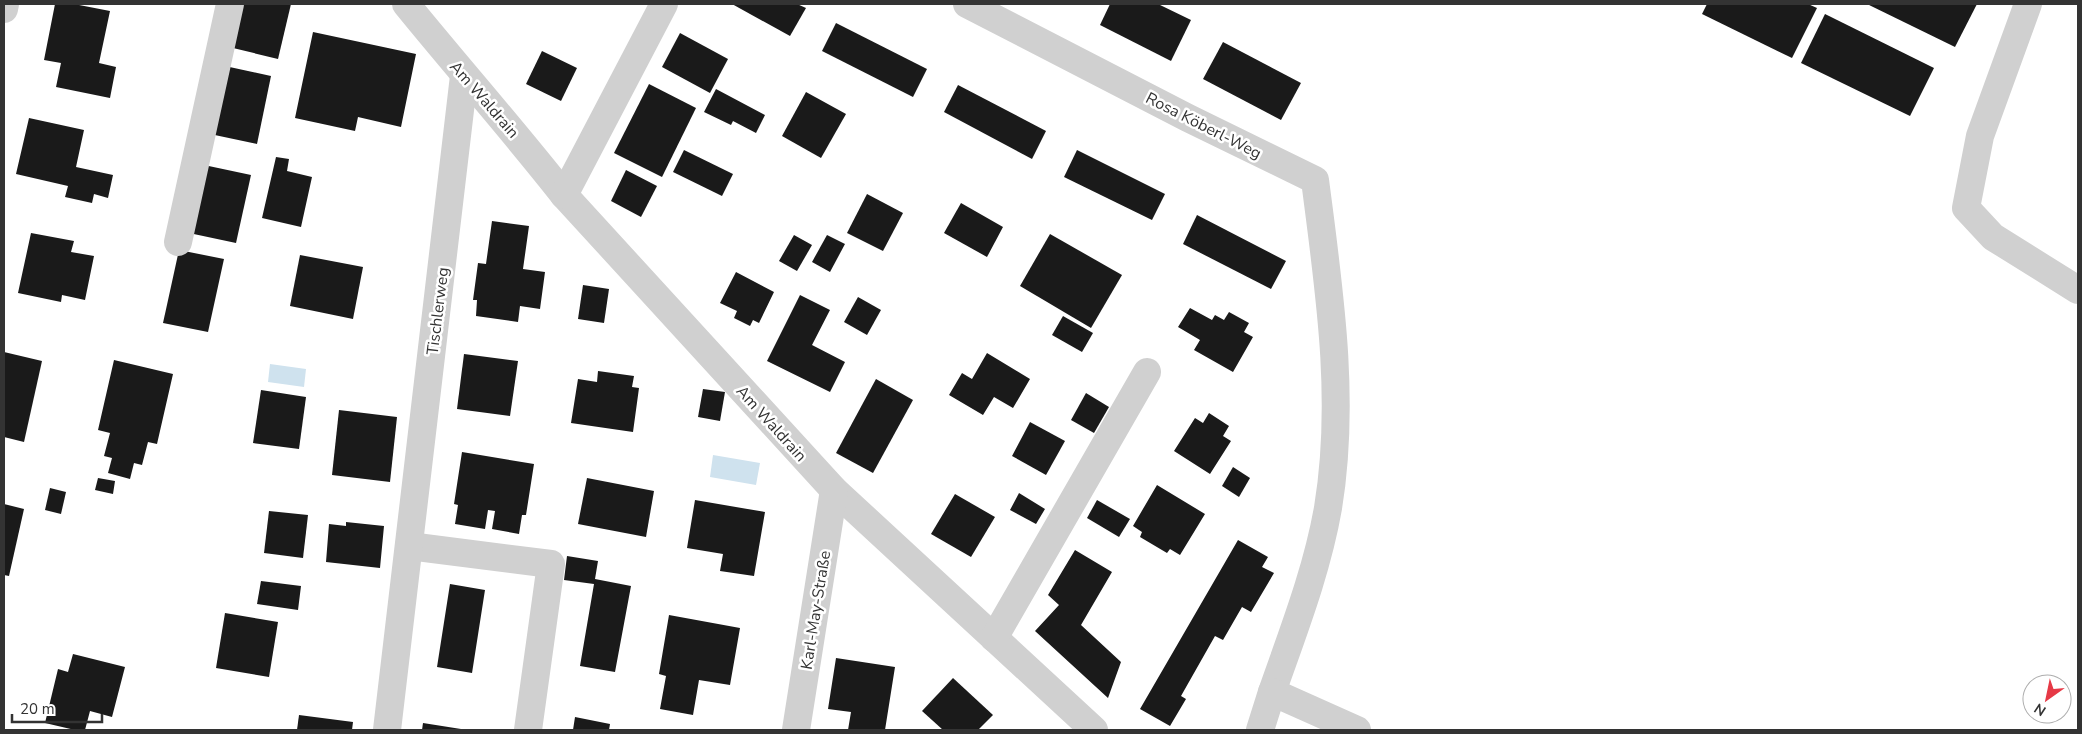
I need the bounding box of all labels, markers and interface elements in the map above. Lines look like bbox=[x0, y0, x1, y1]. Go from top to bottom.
street label: Am Waldrain bbox=[445, 56, 524, 143]
street label: Rosa Köberl-Weg bbox=[1142, 87, 1265, 165]
street label: Tischlerweg bbox=[422, 266, 454, 356]
street label: Am Waldrain bbox=[731, 381, 811, 467]
street label: Karl-May-Straße bbox=[796, 549, 836, 671]
north arrow bbox=[2022, 674, 2072, 724]
scale bar bbox=[12, 692, 102, 724]
text: 20 m bbox=[20, 699, 55, 719]
text: N bbox=[2031, 699, 2050, 720]

